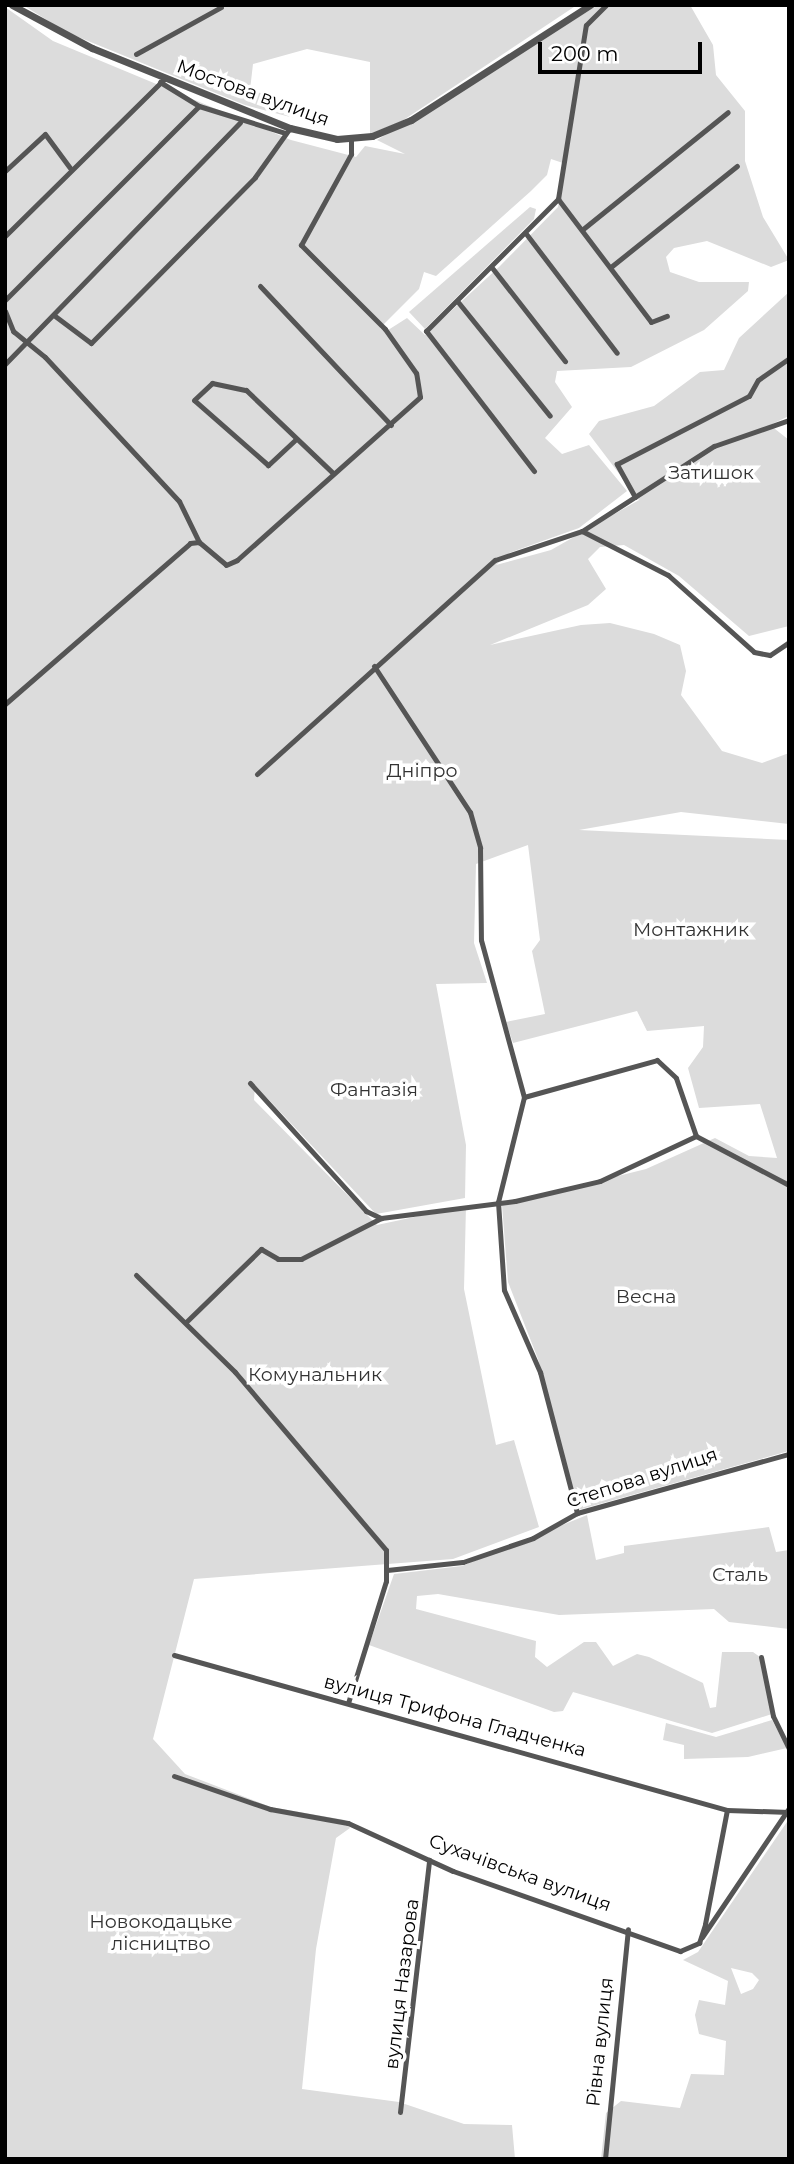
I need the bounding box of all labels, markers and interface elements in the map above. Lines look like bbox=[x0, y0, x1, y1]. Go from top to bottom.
scale bar bbox=[542, 28, 706, 72]
text: 200 m bbox=[551, 41, 618, 66]
street label: Мостова вулиця bbox=[174, 55, 332, 131]
park label: Затишок bbox=[668, 462, 754, 484]
park label: Дніпро bbox=[386, 760, 458, 782]
park label: Монтажник bbox=[633, 919, 749, 941]
park label: Фантазія bbox=[330, 1079, 418, 1101]
park label: Весна bbox=[616, 1286, 676, 1308]
park label: Комунальник bbox=[248, 1364, 382, 1386]
street label: Степова вулиця bbox=[564, 1443, 720, 1513]
park label: Сталь bbox=[712, 1564, 768, 1586]
street label: вулиця Трифона Гладченка bbox=[321, 1670, 589, 1762]
street label: Сухачівська вулиця bbox=[426, 1829, 614, 1917]
street label: вулиця Назарова bbox=[380, 1897, 424, 2071]
park label: Новокодацьке лісництво bbox=[89, 1911, 233, 1955]
street label: Рівна вулиця bbox=[582, 1976, 618, 2108]

